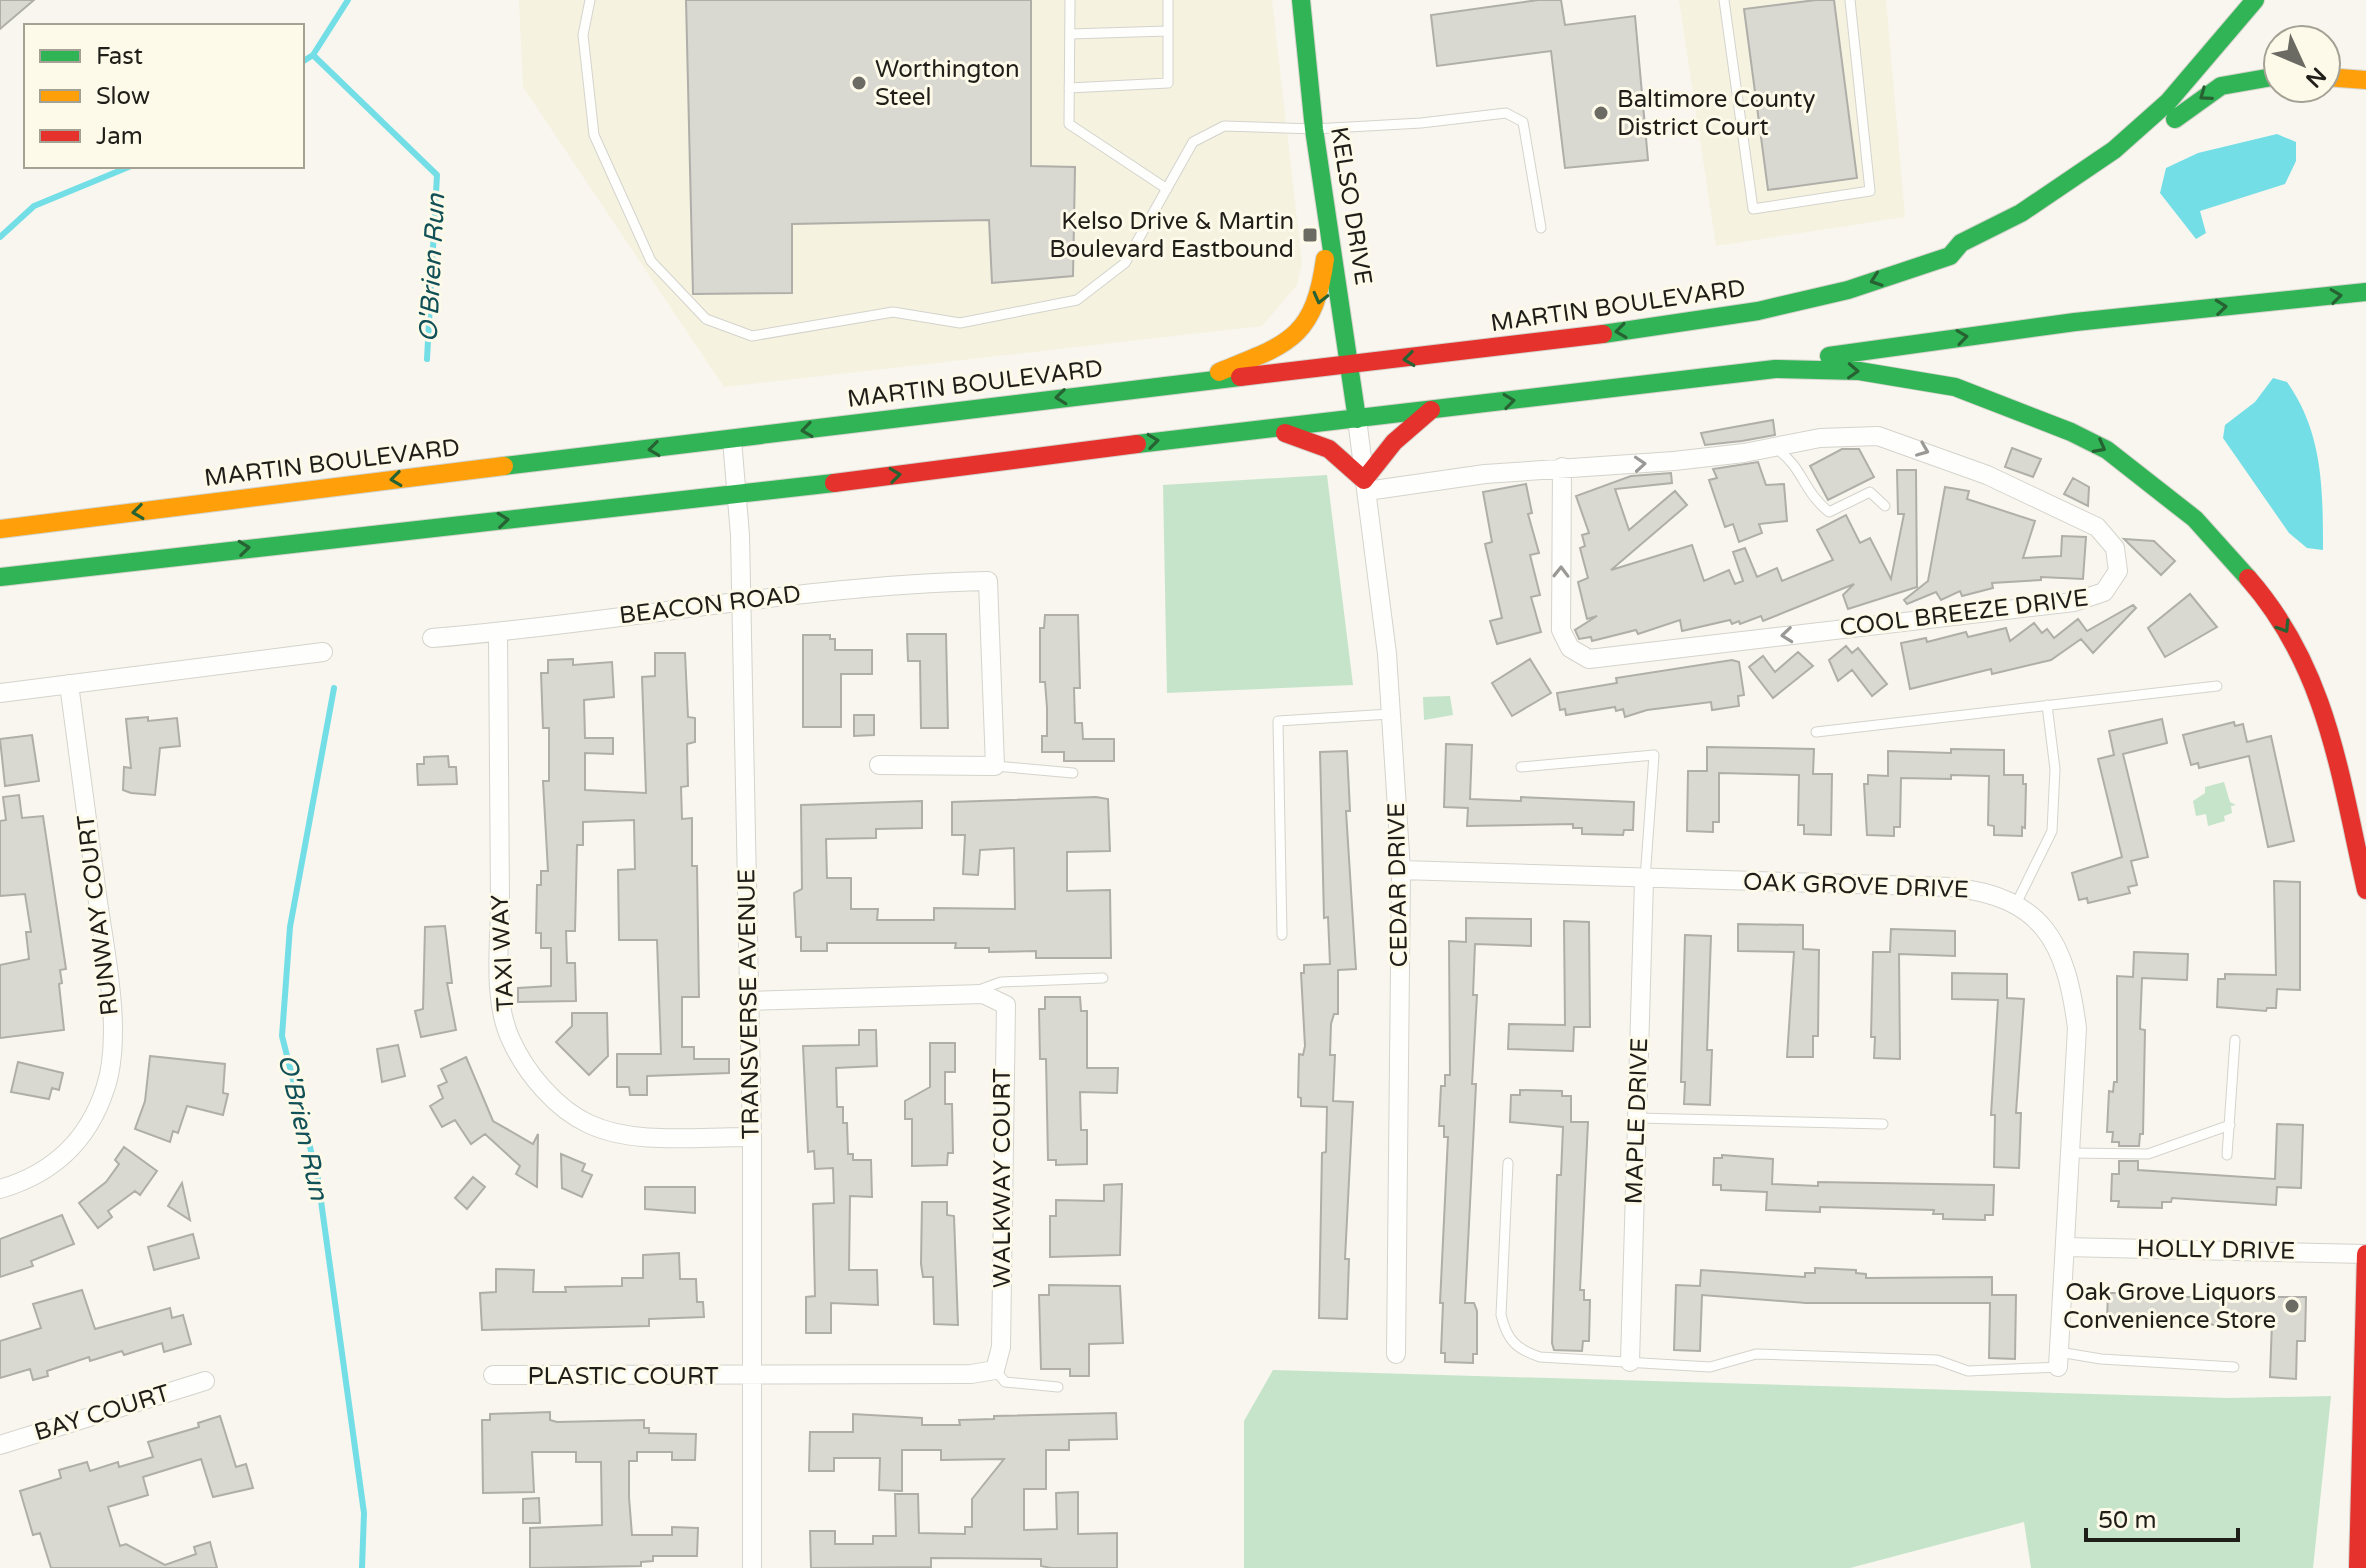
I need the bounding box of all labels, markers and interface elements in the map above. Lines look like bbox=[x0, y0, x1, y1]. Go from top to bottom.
legend bbox=[24, 24, 304, 168]
north arrow bbox=[2262, 24, 2342, 104]
text: Fast bbox=[96, 42, 143, 71]
place label: Worthington Steel bbox=[875, 55, 1020, 112]
text: N bbox=[2300, 62, 2331, 93]
marker: Worthington Steel bbox=[850, 74, 868, 92]
text: Slow bbox=[96, 82, 150, 111]
place label: Baltimore County District Court bbox=[1617, 85, 1815, 142]
one-way arrow bbox=[2199, 85, 2213, 100]
marker: Baltimore County District Court bbox=[1592, 104, 1610, 122]
text: Jam bbox=[96, 122, 143, 151]
street label: KELSO DRIVE bbox=[1324, 125, 1378, 287]
water label: O'Brien Run bbox=[413, 192, 451, 343]
place label: Kelso Drive & Martin Boulevard Eastbound bbox=[1049, 207, 1294, 264]
marker: Kelso Drive & Martin Boulevard Eastbound bbox=[1301, 226, 1319, 244]
one-way arrow bbox=[1870, 271, 1884, 287]
street label: MARTIN BOULEVARD bbox=[1489, 274, 1747, 338]
one-way arrow bbox=[2330, 287, 2343, 304]
one-way arrow bbox=[1312, 290, 1329, 304]
one-way arrow bbox=[2215, 299, 2228, 316]
one-way arrow bbox=[1614, 322, 1628, 339]
one-way arrow bbox=[1956, 329, 1969, 346]
one-way arrow bbox=[1402, 350, 1415, 367]
street label: MARTIN BOULEVARD bbox=[846, 354, 1104, 414]
one-way arrow bbox=[1847, 362, 1860, 379]
one-way arrow bbox=[1054, 389, 1067, 406]
one-way arrow bbox=[1503, 392, 1516, 409]
one-way arrow bbox=[800, 421, 813, 438]
street label: MARTIN BOULEVARD bbox=[203, 433, 461, 493]
one-way arrow bbox=[1146, 433, 1159, 450]
one-way arrow bbox=[2091, 437, 2105, 453]
one-way arrow bbox=[647, 440, 661, 457]
one-way arrow bbox=[1915, 440, 1929, 457]
one-way arrow bbox=[1633, 456, 1646, 473]
one-way arrow bbox=[888, 467, 902, 484]
one-way arrow bbox=[389, 470, 403, 487]
one-way arrow bbox=[131, 503, 145, 520]
one-way arrow bbox=[497, 512, 510, 529]
one-way arrow bbox=[238, 539, 251, 556]
one-way arrow bbox=[1552, 565, 1570, 578]
street label: BEACON ROAD bbox=[617, 579, 803, 631]
street label: COOL BREEZE DRIVE bbox=[1838, 583, 2090, 643]
one-way arrow bbox=[2274, 618, 2289, 633]
one-way arrow bbox=[1780, 627, 1793, 644]
street label: CEDAR DRIVE bbox=[1382, 802, 1414, 968]
street label: RUNWAY COURT bbox=[71, 812, 125, 1017]
street label: OAK GROVE DRIVE bbox=[1743, 868, 1969, 904]
street label: TRANSVERSE AVENUE bbox=[732, 869, 766, 1139]
street label: TAXI WAY bbox=[485, 894, 521, 1012]
street label: MAPLE DRIVE bbox=[1620, 1037, 1654, 1205]
water label: O'Brien Run bbox=[271, 1051, 335, 1204]
street label: WALKWAY COURT bbox=[988, 1068, 1017, 1288]
street label: HOLLY DRIVE bbox=[2136, 1234, 2296, 1266]
place label: Oak Grove Liquors Convenience Store bbox=[2063, 1278, 2276, 1335]
marker: Oak Grove Liquors Convenience Store bbox=[2283, 1297, 2301, 1315]
street label: PLASTIC COURT bbox=[527, 1362, 719, 1391]
street label: BAY COURT bbox=[31, 1379, 174, 1447]
scale bar bbox=[2086, 1492, 2238, 1542]
text: 50 m bbox=[2098, 1506, 2156, 1535]

